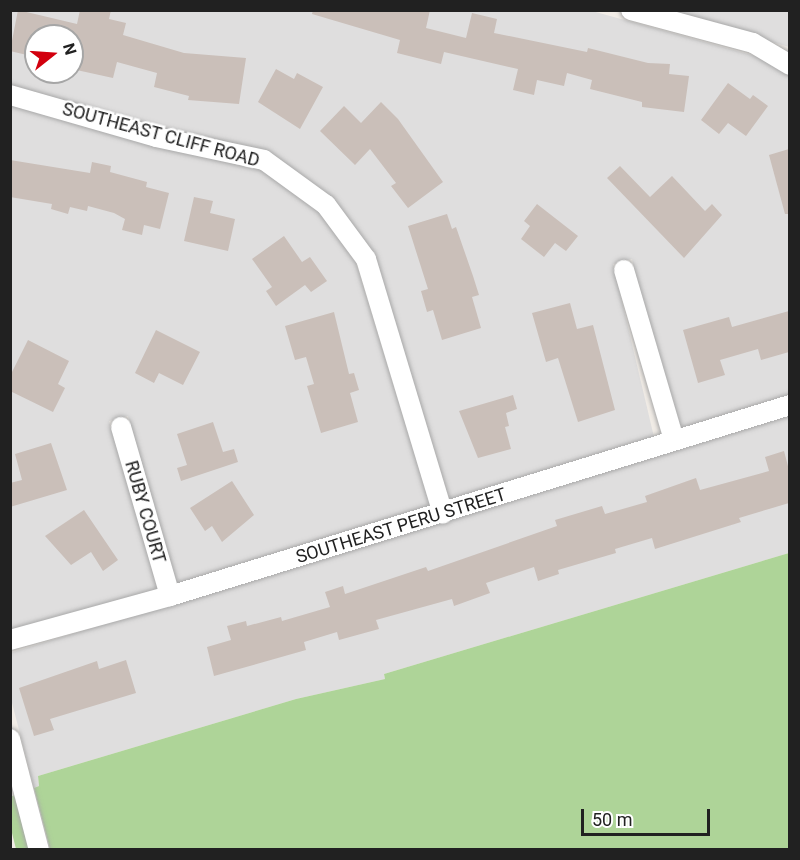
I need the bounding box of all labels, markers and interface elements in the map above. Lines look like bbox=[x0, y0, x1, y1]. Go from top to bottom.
north arrow bbox=[24, 24, 84, 84]
text: N bbox=[59, 41, 81, 57]
street label: SOUTHEAST CLIFF ROAD bbox=[60, 98, 262, 172]
street label: RUBY COURT bbox=[120, 458, 170, 566]
street label: SOUTHEAST PERU STREET bbox=[293, 484, 509, 568]
scale bar bbox=[584, 797, 713, 835]
text: 50 m bbox=[592, 809, 632, 830]

